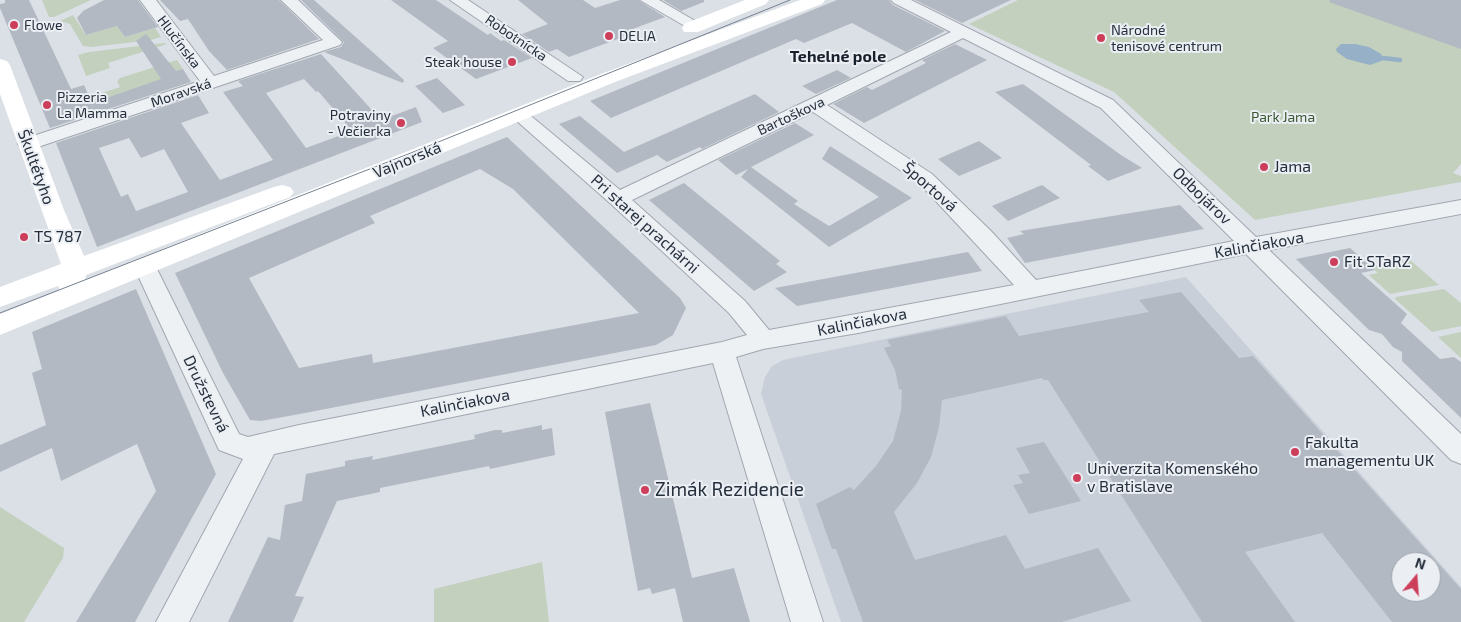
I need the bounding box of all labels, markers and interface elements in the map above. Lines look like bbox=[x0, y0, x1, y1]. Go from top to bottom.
street label: Robotnícka bbox=[482, 11, 550, 65]
street label: Hlučínska bbox=[154, 12, 204, 72]
place label: Flowe bbox=[24, 17, 63, 33]
marker: Flowe bbox=[8, 19, 20, 31]
place label: Národné tenisové centrum bbox=[1111, 22, 1222, 54]
place label: DELIA bbox=[619, 28, 656, 44]
marker: DELIA bbox=[603, 30, 615, 42]
marker: Národné tenisové centrum bbox=[1095, 32, 1107, 44]
district label: Tehelné pole bbox=[790, 47, 886, 67]
place label: Steak house bbox=[425, 54, 502, 70]
marker: Steak house bbox=[506, 56, 518, 68]
street label: Moravská bbox=[149, 75, 213, 111]
place label: Pizzeria La Mamma bbox=[57, 89, 127, 121]
street label: Bartoškova bbox=[755, 93, 827, 139]
marker: Pizzeria La Mamma bbox=[41, 99, 53, 111]
place label: Potraviny - Večierka bbox=[328, 107, 391, 140]
park label: Park Jama bbox=[1251, 109, 1315, 125]
marker: Potraviny - Večierka bbox=[395, 117, 407, 129]
street label: Škultétyho bbox=[14, 127, 58, 207]
street label: Vajnorská bbox=[370, 138, 444, 182]
place label: Jama bbox=[1274, 157, 1311, 177]
street label: Športová bbox=[899, 158, 961, 216]
marker: Jama bbox=[1258, 161, 1270, 173]
street label: Odbojárov bbox=[1169, 163, 1235, 229]
street label: Pri starej prachárni bbox=[587, 170, 703, 278]
place label: TS 787 bbox=[34, 227, 82, 247]
street label: Kalinčiakova bbox=[1213, 228, 1305, 262]
marker: TS 787 bbox=[18, 231, 30, 243]
place label: Fit STaRZ bbox=[1344, 252, 1411, 272]
marker: Fit STaRZ bbox=[1328, 256, 1340, 268]
street label: Kalinčiakova bbox=[816, 304, 908, 340]
street label: Družstevná bbox=[179, 352, 233, 436]
street label: Kalinčiakova bbox=[419, 385, 511, 421]
place label: Fakulta managementu UK bbox=[1305, 433, 1434, 471]
marker: Fakulta managementu UK bbox=[1289, 446, 1301, 458]
place label: Univerzita Komenského v Bratislave bbox=[1087, 459, 1258, 497]
marker: Univerzita Komenského v Bratislave bbox=[1071, 472, 1083, 484]
place label: Zimák Rezidencie bbox=[655, 479, 804, 501]
marker: Zimák Rezidencie bbox=[639, 484, 651, 496]
north arrow bbox=[1391, 552, 1441, 602]
text: N bbox=[1413, 554, 1428, 573]

